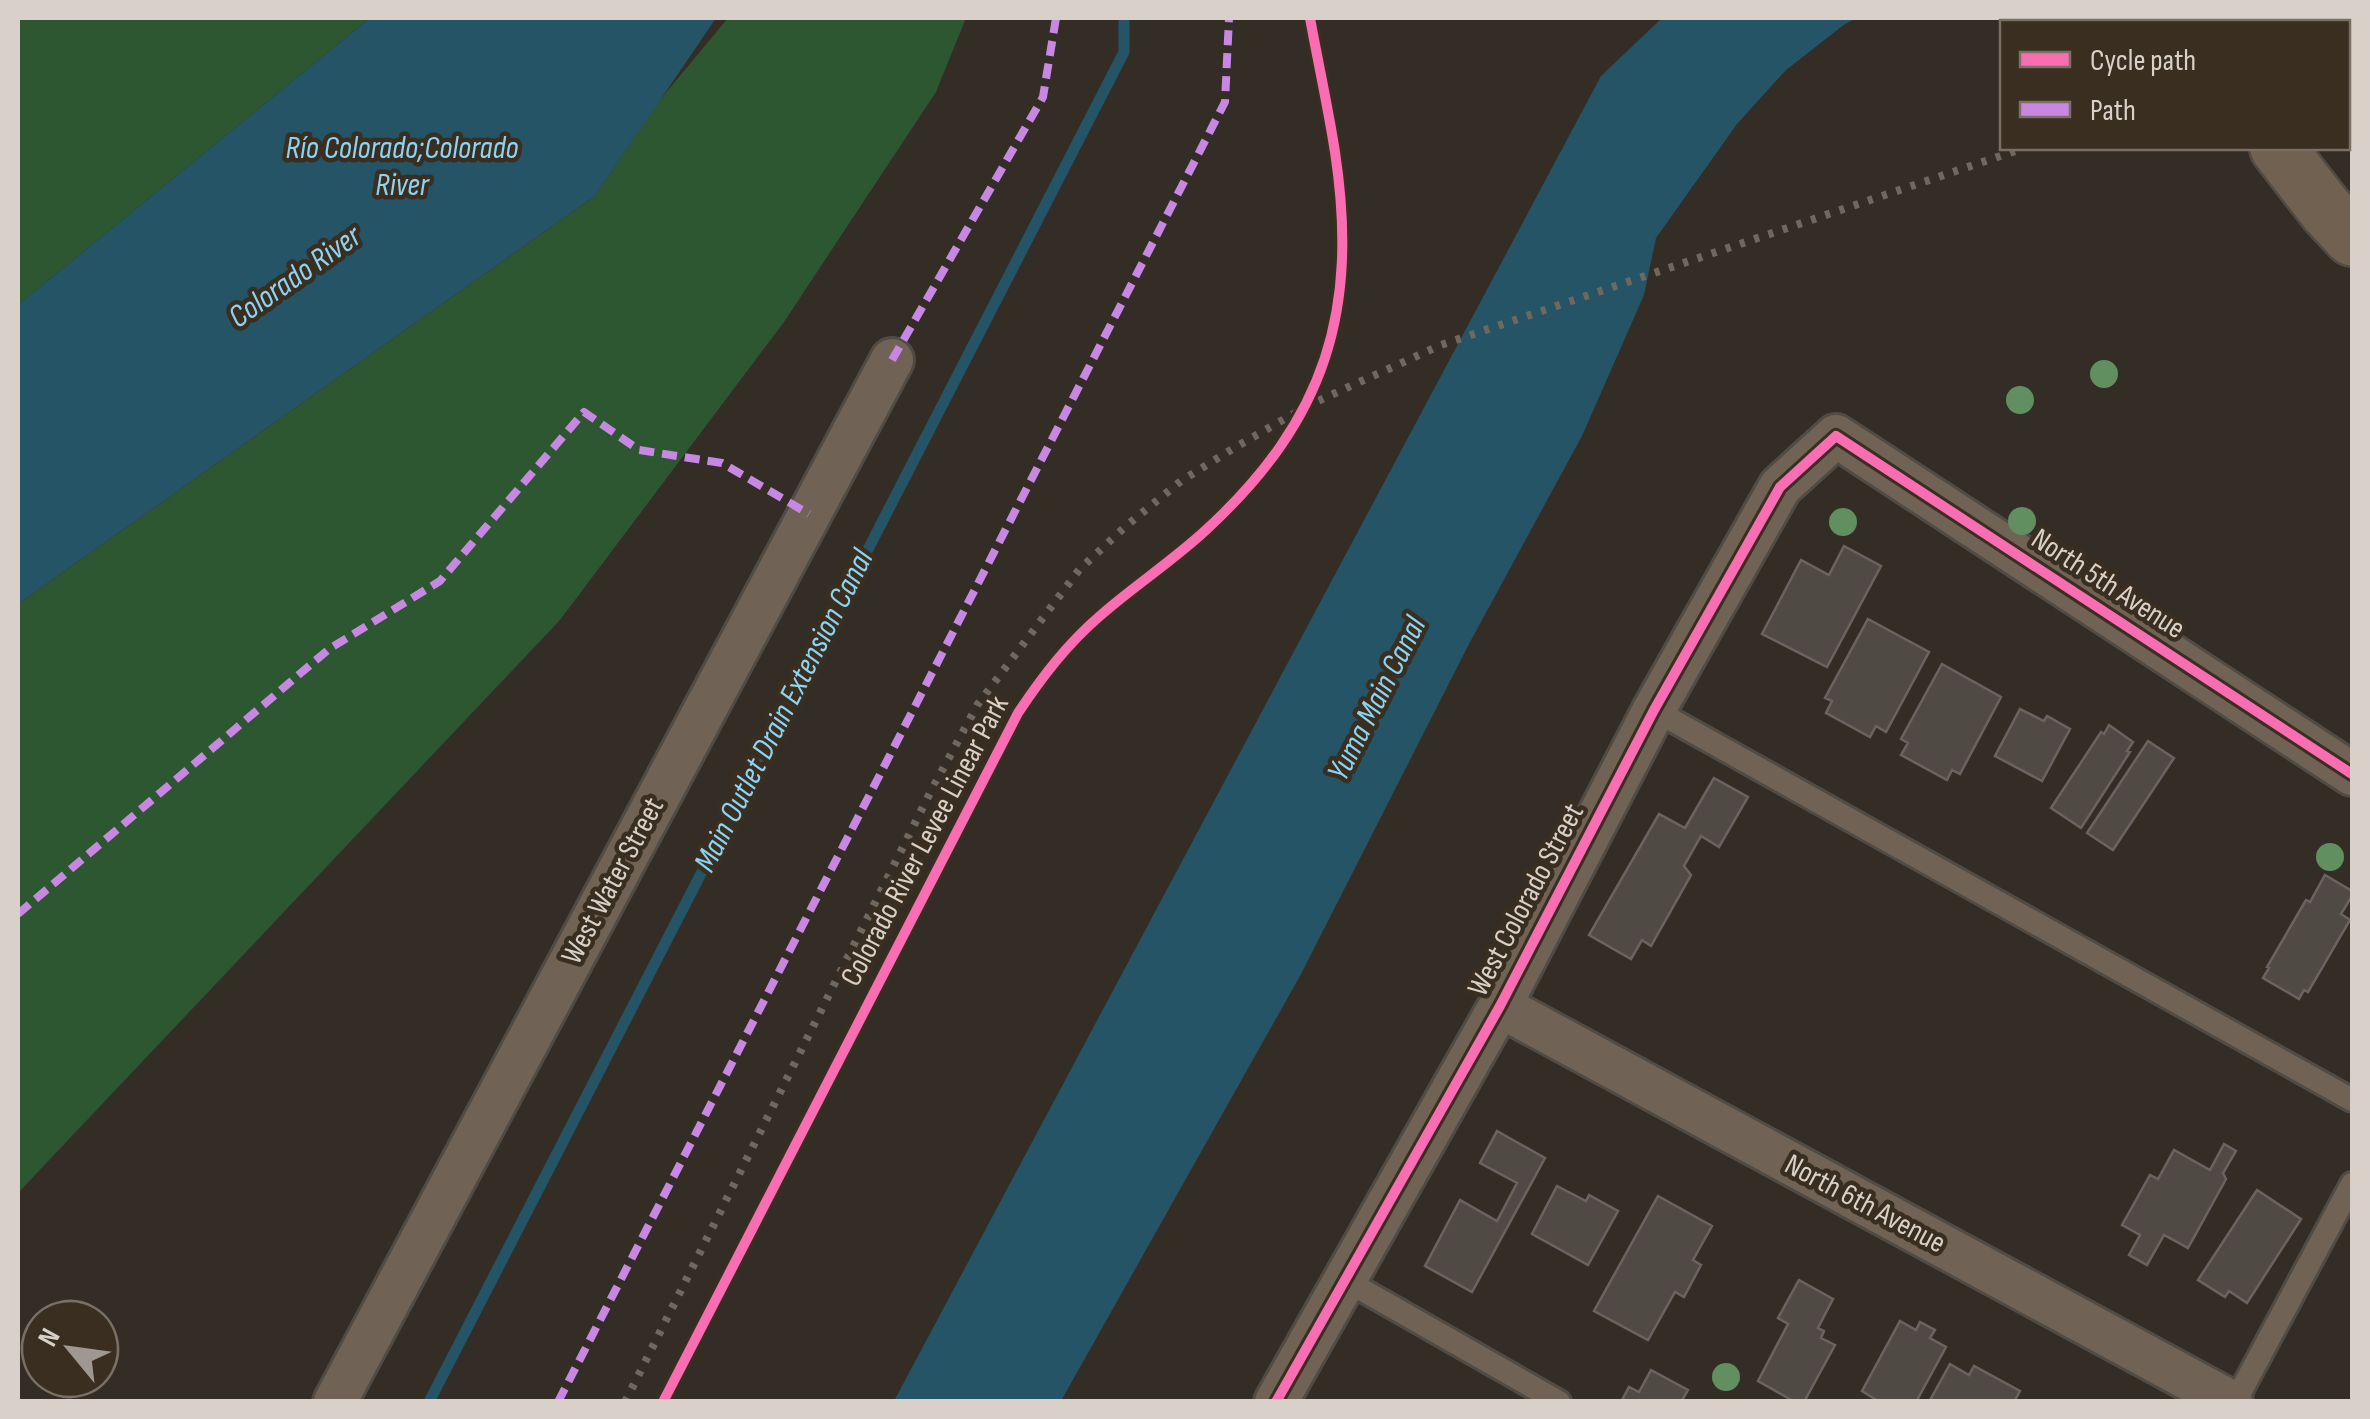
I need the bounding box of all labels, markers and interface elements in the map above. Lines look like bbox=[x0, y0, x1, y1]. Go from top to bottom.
legend bbox=[2000, 20, 2350, 150]
text: Cycle path bbox=[2090, 43, 2196, 79]
text: Path bbox=[2090, 93, 2136, 129]
water label: Río Colorado;Colorado River bbox=[285, 129, 519, 205]
water label: Colorado River bbox=[221, 217, 370, 337]
street label: North 5th Avenue bbox=[2025, 521, 2191, 647]
water label: Main Outlet Drain Extension Canal bbox=[686, 542, 883, 879]
water label: Yuma Main Canal bbox=[1319, 609, 1436, 788]
street label: Colorado River Levee Linear Park bbox=[833, 689, 1017, 992]
street label: West Water Street bbox=[554, 791, 672, 971]
street label: West Colorado Street bbox=[1460, 797, 1592, 1003]
street label: North 6th Avenue bbox=[1779, 1147, 1951, 1261]
north arrow bbox=[20, 1299, 120, 1399]
text: N bbox=[31, 1323, 68, 1352]

